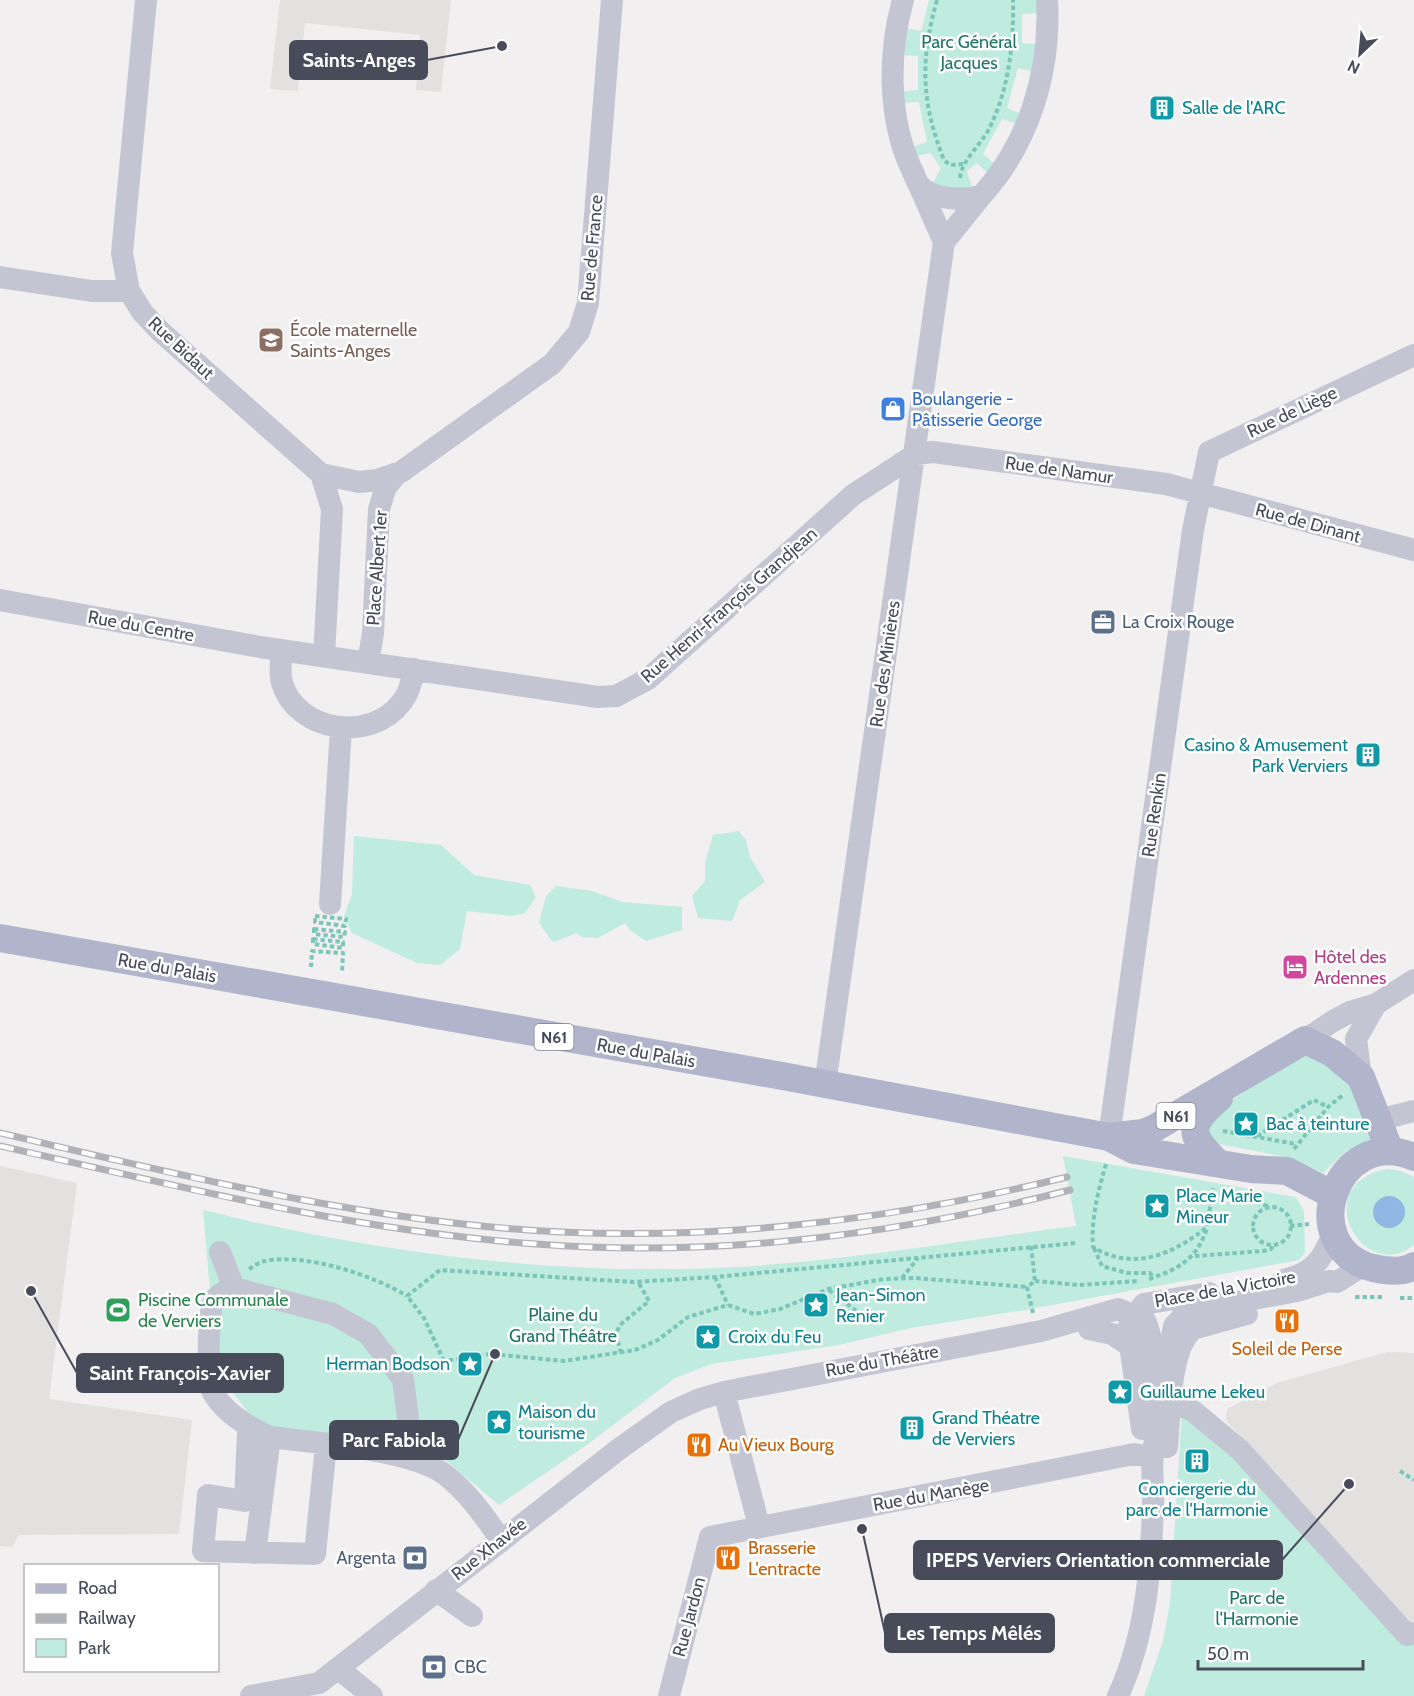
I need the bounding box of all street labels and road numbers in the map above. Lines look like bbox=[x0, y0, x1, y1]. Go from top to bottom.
street label: Rue de France bbox=[576, 194, 608, 302]
street label: Rue Bidaut bbox=[144, 312, 218, 384]
street label: Rue de Liège bbox=[1243, 382, 1341, 442]
street label: Rue de Namur bbox=[1004, 452, 1115, 488]
street label: Rue de Dinant bbox=[1253, 498, 1363, 548]
street label: Place Albert 1er bbox=[362, 509, 392, 626]
street label: Rue Henri-François Grandjean bbox=[636, 522, 822, 688]
street label: Rue des Minières bbox=[865, 599, 905, 729]
street label: Rue du Centre bbox=[86, 606, 196, 646]
street label: Rue Renkin bbox=[1137, 771, 1171, 859]
street label: Rue du Palais bbox=[116, 949, 218, 987]
road number: N61 bbox=[534, 1024, 574, 1050]
street label: Rue du Palais bbox=[595, 1034, 697, 1072]
road number: N61 bbox=[1156, 1103, 1196, 1129]
street label: Place de la Victoire bbox=[1153, 1266, 1297, 1312]
street label: Rue du Théâtre bbox=[824, 1340, 940, 1382]
street label: Rue du Manège bbox=[871, 1474, 991, 1516]
street label: Rue Xhavée bbox=[447, 1513, 531, 1585]
street label: Rue Jardon bbox=[668, 1575, 710, 1659]

